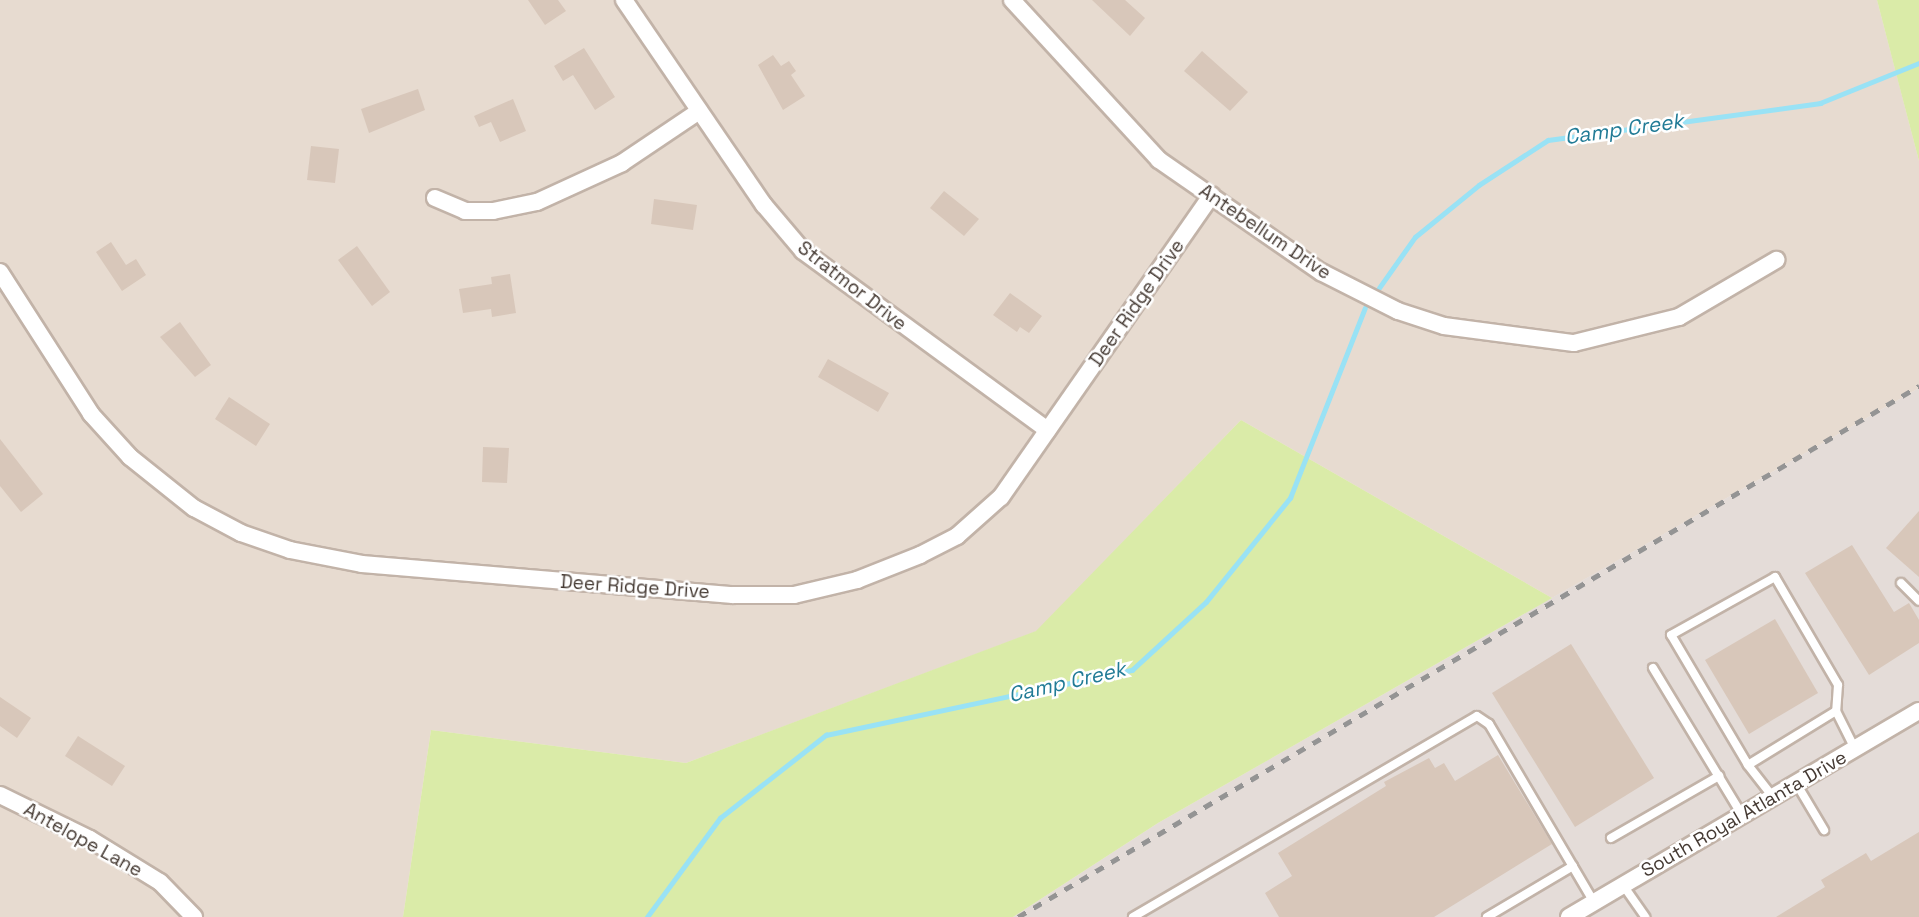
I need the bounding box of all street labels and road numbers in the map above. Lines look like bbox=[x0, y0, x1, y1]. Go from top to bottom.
street label: Antebellum Drive bbox=[1195, 179, 1335, 285]
street label: Deer Ridge Drive bbox=[1085, 235, 1189, 371]
street label: Stratmor Drive bbox=[793, 236, 911, 336]
street label: Deer Ridge Drive bbox=[559, 570, 711, 604]
street label: South Royal Atlanta Drive bbox=[1637, 746, 1851, 882]
street label: Antelope Lane bbox=[20, 798, 146, 882]

